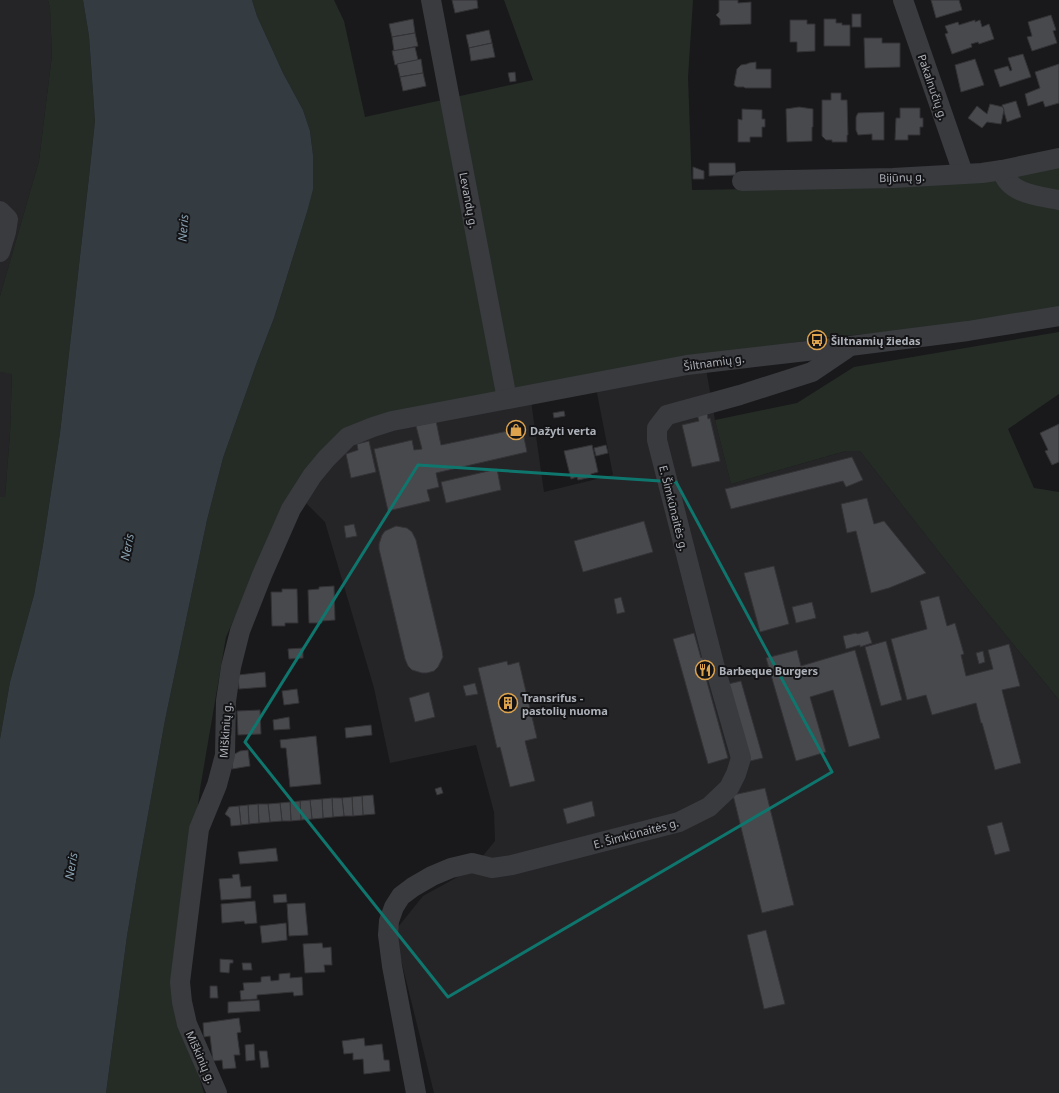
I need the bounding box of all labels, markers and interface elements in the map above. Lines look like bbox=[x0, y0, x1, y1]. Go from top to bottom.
street label: Pakalnučių g. bbox=[915, 52, 951, 122]
street label: Bijūnų g. bbox=[879, 169, 925, 185]
street label: Levandų g. bbox=[456, 171, 482, 229]
water label: Neris bbox=[174, 214, 192, 242]
bus stop icon: Šiltnamių žiedas bbox=[806, 329, 828, 351]
place label: Šiltnamių žiedas bbox=[831, 333, 921, 348]
street label: Šiltnamių g. bbox=[683, 350, 745, 374]
shop icon: Dažyti verta bbox=[505, 419, 527, 441]
place label: Dažyti verta bbox=[530, 423, 596, 438]
street label: E. Šimkūnaitės g. bbox=[656, 464, 692, 552]
water label: Neris bbox=[116, 532, 138, 562]
restaurant icon: Barbeque Burgers bbox=[694, 659, 716, 681]
place label: Barbeque Burgers bbox=[719, 663, 819, 678]
place label: Transrifus - pastolių nuoma bbox=[522, 690, 608, 718]
building icon: Transrifus - pastolių nuoma bbox=[497, 692, 519, 714]
street label: Miškinių g. bbox=[216, 702, 234, 758]
street label: E. Šimkūnaitės g. bbox=[592, 814, 680, 852]
water label: Neris bbox=[60, 851, 82, 881]
street label: Miškinių g. bbox=[183, 1028, 219, 1086]

